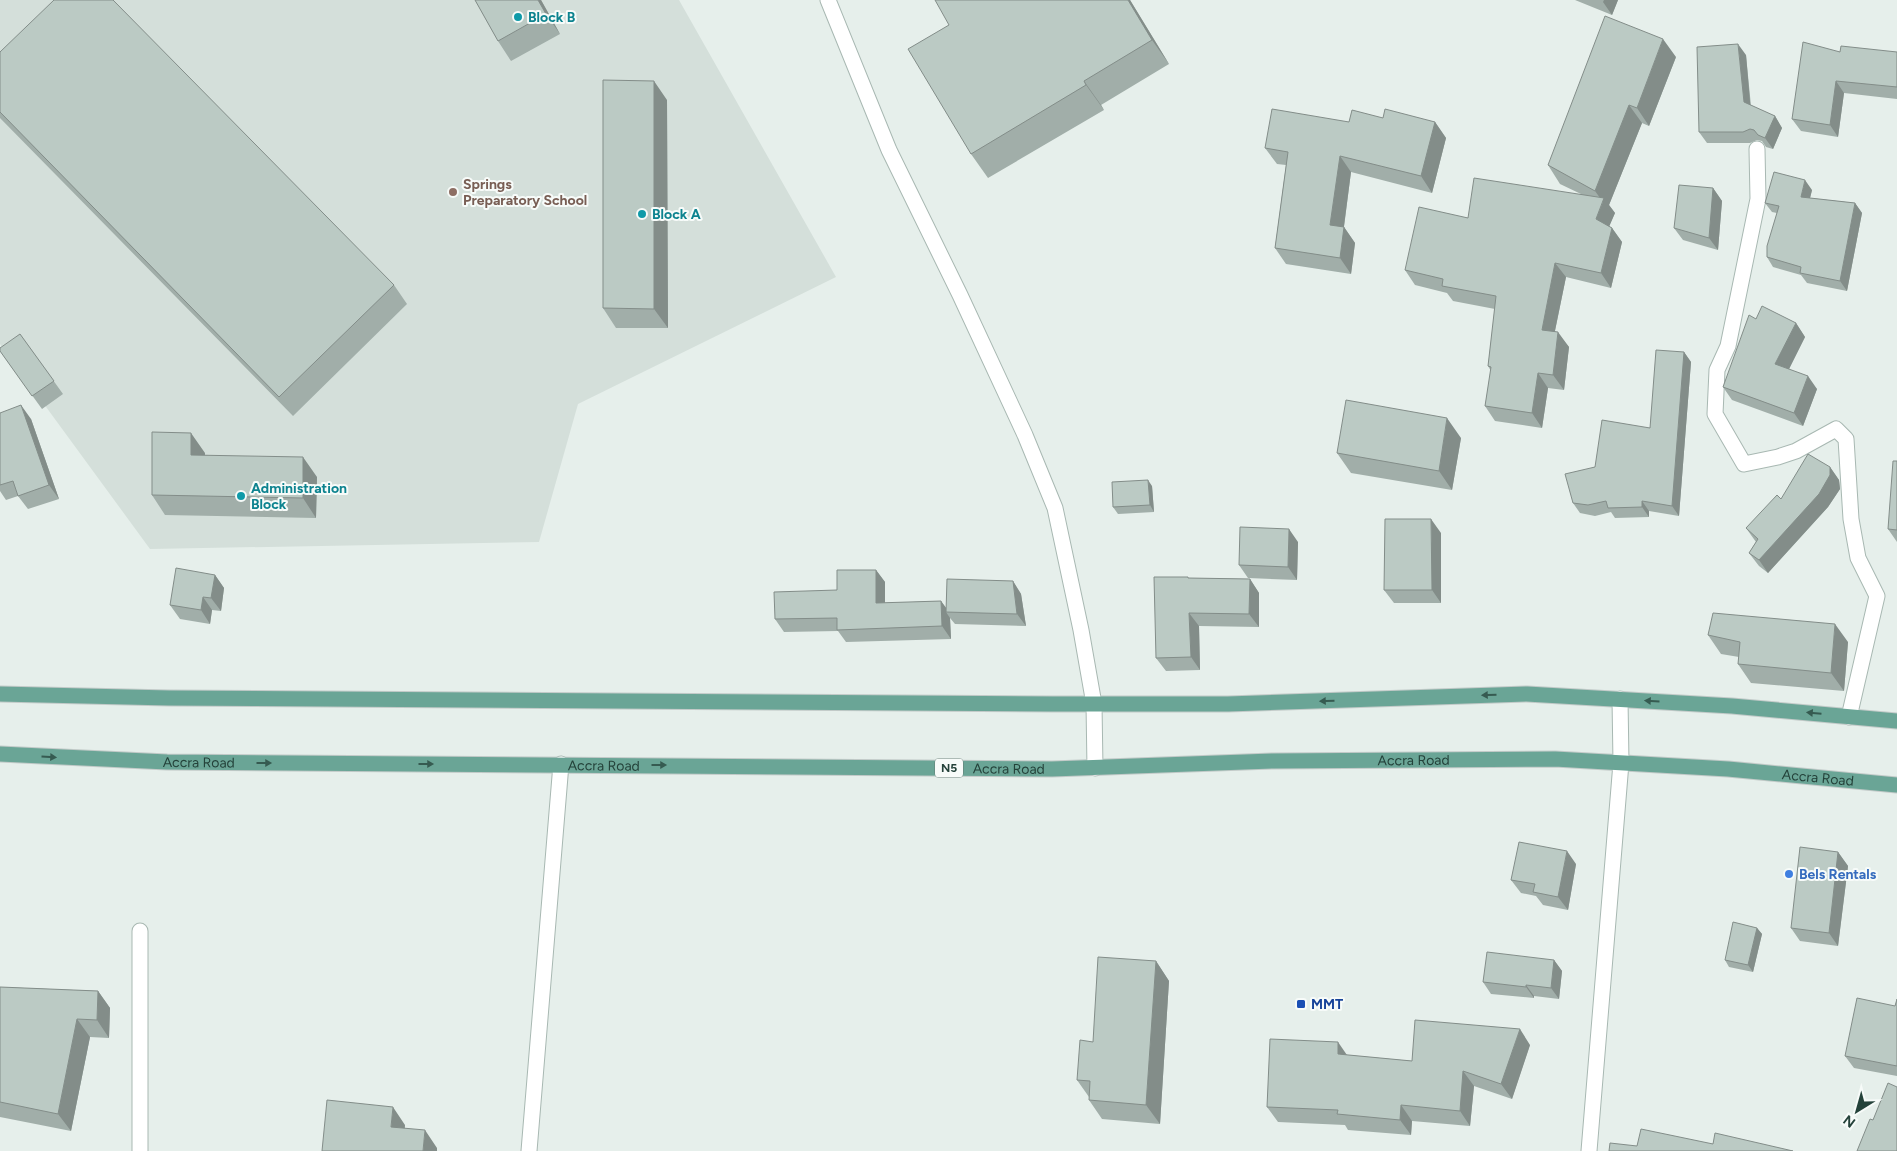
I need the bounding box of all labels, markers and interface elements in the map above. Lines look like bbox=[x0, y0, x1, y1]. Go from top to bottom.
place label: Block B bbox=[528, 9, 576, 26]
marker: Block B bbox=[512, 11, 524, 23]
place label: Springs Preparatory School bbox=[463, 176, 587, 209]
marker: Springs Preparatory School bbox=[447, 186, 459, 198]
place label: Block A bbox=[652, 206, 701, 223]
marker: Block A bbox=[636, 208, 648, 220]
place label: Administration Block bbox=[251, 480, 347, 513]
marker: Administration Block bbox=[235, 490, 247, 502]
one-way arrow bbox=[1481, 692, 1497, 700]
one-way arrow bbox=[1643, 696, 1659, 704]
one-way arrow bbox=[1319, 697, 1335, 705]
one-way arrow bbox=[1805, 709, 1821, 717]
street label: Accra Road bbox=[1378, 752, 1450, 769]
one-way arrow bbox=[41, 753, 57, 761]
street label: Accra Road bbox=[163, 754, 235, 772]
street label: Accra Road bbox=[568, 757, 640, 775]
road number: N5 bbox=[935, 758, 963, 778]
one-way arrow bbox=[256, 759, 272, 767]
one-way arrow bbox=[418, 760, 434, 768]
street label: Accra Road bbox=[973, 760, 1045, 778]
one-way arrow bbox=[651, 761, 667, 769]
street label: Accra Road bbox=[1781, 766, 1855, 790]
place label: Bels Rentals bbox=[1799, 866, 1877, 883]
marker: Bels Rentals bbox=[1783, 868, 1795, 880]
place label: MMT bbox=[1311, 996, 1343, 1013]
marker: MMT bbox=[1295, 998, 1307, 1010]
north arrow bbox=[1832, 1086, 1882, 1136]
text: N bbox=[1840, 1111, 1859, 1131]

